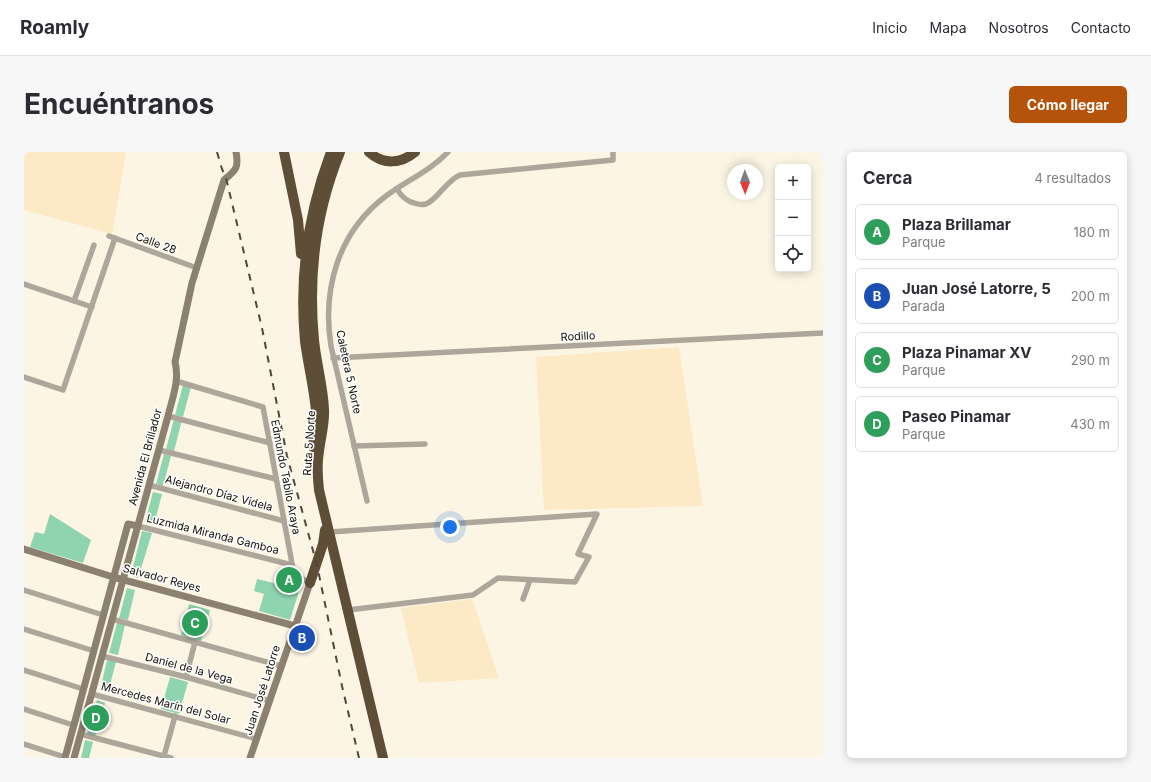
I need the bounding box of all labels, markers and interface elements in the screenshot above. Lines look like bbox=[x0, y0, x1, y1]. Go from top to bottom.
text: Roamly bbox=[20, 16, 89, 39]
text: Inicio bbox=[872, 19, 908, 36]
text: Mapa bbox=[930, 19, 967, 36]
text: Nosotros bbox=[989, 19, 1049, 36]
text: Contacto bbox=[1071, 19, 1131, 36]
button: Cómo llegar bbox=[1009, 86, 1127, 123]
text: Encuéntranos bbox=[24, 87, 214, 121]
north arrow bbox=[727, 164, 763, 200]
map controls bbox=[775, 164, 811, 272]
button: + bbox=[775, 164, 811, 200]
text: Cerca bbox=[863, 168, 912, 188]
text: 4 resultados bbox=[1035, 170, 1111, 186]
button: − bbox=[775, 200, 811, 236]
text: Plaza Brillamar bbox=[902, 215, 1011, 234]
text: A bbox=[872, 224, 882, 240]
text: 180 m bbox=[1073, 224, 1110, 240]
street label: Calle 28 bbox=[134, 229, 179, 257]
text: Parque bbox=[902, 234, 946, 250]
button: locate bbox=[775, 236, 811, 272]
text: Juan José Latorre, 5 bbox=[902, 279, 1051, 298]
text: B bbox=[873, 288, 881, 304]
text: 200 m bbox=[1071, 288, 1110, 304]
text: Parada bbox=[902, 298, 945, 314]
street label: Rodillo bbox=[560, 328, 596, 344]
street label: Caletera 5 Norte bbox=[333, 329, 365, 415]
text: Plaza Pinamar XV bbox=[902, 343, 1032, 362]
text: C bbox=[872, 352, 882, 368]
text: 290 m bbox=[1071, 352, 1110, 368]
text: Parque bbox=[902, 362, 946, 378]
street label: Avenida El Brillador bbox=[125, 407, 165, 507]
text: Paseo Pinamar bbox=[902, 407, 1011, 426]
street label: Ruta 5 Norte bbox=[300, 410, 318, 476]
text: D bbox=[872, 416, 882, 432]
text: 430 m bbox=[1070, 416, 1110, 432]
street label: Edmundo Tabilo Araya bbox=[268, 418, 304, 536]
text: Parque bbox=[902, 426, 946, 442]
street label: Alejandro Díaz Videla bbox=[164, 472, 274, 514]
street label: Luzmida Miranda Gamboa bbox=[145, 511, 281, 557]
your location bbox=[440, 517, 460, 537]
street label: Salvador Reyes bbox=[121, 561, 203, 595]
pin: A bbox=[276, 565, 302, 595]
pin: C bbox=[182, 608, 208, 638]
pin: B bbox=[289, 623, 315, 653]
street label: Juan José Latorre bbox=[241, 643, 283, 737]
street label: Daniel de la Vega bbox=[144, 650, 234, 686]
street label: Mercedes Marín del Solar bbox=[100, 679, 232, 727]
pin: D bbox=[83, 703, 109, 733]

